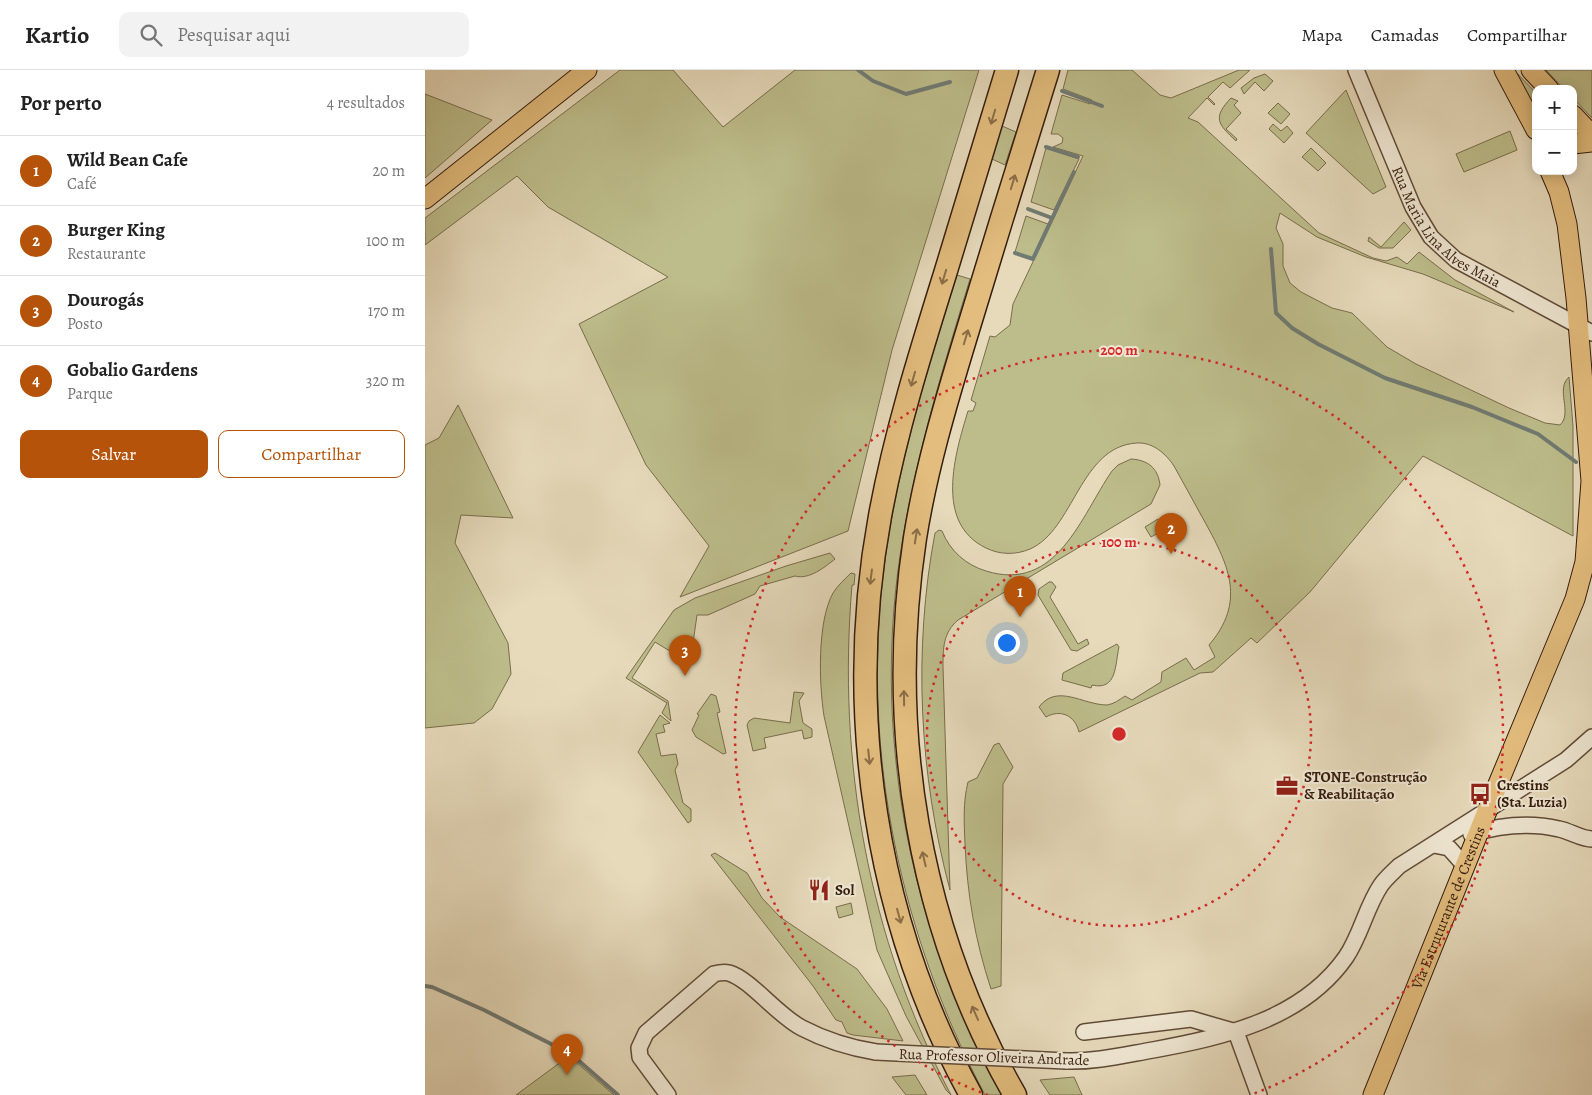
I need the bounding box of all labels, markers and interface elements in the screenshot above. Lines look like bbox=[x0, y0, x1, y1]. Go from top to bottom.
search box bbox=[119, 12, 469, 57]
text: Kartio bbox=[25, 19, 89, 51]
icon: search bbox=[137, 21, 165, 49]
text: Pesquisar aqui bbox=[177, 22, 290, 48]
text: Mapa bbox=[1301, 23, 1343, 47]
text: Camadas bbox=[1371, 23, 1439, 47]
text: Compartilhar bbox=[1467, 23, 1567, 47]
map controls bbox=[1532, 85, 1577, 175]
button: + bbox=[1532, 85, 1577, 130]
text: Por perto bbox=[20, 89, 102, 117]
text: 4 resultados bbox=[327, 92, 405, 114]
one-way arrow bbox=[988, 108, 998, 124]
button: − bbox=[1532, 130, 1577, 175]
text: Wild Bean Cafe bbox=[67, 147, 188, 173]
text: 1 bbox=[33, 160, 39, 182]
text: 20 m bbox=[372, 160, 405, 182]
street label: Rua Maria Lina Alves Maia bbox=[1387, 163, 1504, 292]
text: Café bbox=[67, 173, 97, 195]
one-way arrow bbox=[1009, 174, 1019, 190]
text: Burger King bbox=[67, 217, 165, 243]
text: 2 bbox=[32, 230, 40, 252]
text: 100 m bbox=[366, 230, 405, 252]
text: Restaurante bbox=[67, 243, 146, 265]
one-way arrow bbox=[938, 268, 948, 284]
text: Dourogás bbox=[67, 287, 144, 313]
text: 3 bbox=[33, 300, 39, 322]
text: 170 m bbox=[368, 300, 405, 322]
text: Posto bbox=[67, 313, 103, 335]
one-way arrow bbox=[961, 330, 971, 346]
text: 200 m bbox=[1100, 340, 1138, 360]
text: Gobalio Gardens bbox=[67, 357, 198, 383]
text: 4 bbox=[32, 370, 40, 392]
text: 320 m bbox=[366, 370, 405, 392]
one-way arrow bbox=[907, 370, 917, 386]
text: Parque bbox=[67, 383, 113, 405]
button: Salvar bbox=[20, 430, 208, 478]
button: Compartilhar bbox=[218, 430, 405, 478]
pin: 2 bbox=[1155, 513, 1187, 554]
one-way arrow bbox=[911, 529, 921, 545]
text: 100 m bbox=[1101, 532, 1137, 552]
one-way arrow bbox=[866, 569, 876, 585]
pin: 1 bbox=[1004, 576, 1036, 617]
your location bbox=[994, 630, 1020, 656]
pin: 3 bbox=[669, 635, 701, 676]
one-way arrow bbox=[900, 690, 909, 706]
centre of rings bbox=[1110, 725, 1128, 743]
one-way arrow bbox=[864, 748, 874, 764]
place label: STONE-Construção & Reabilitação bbox=[1304, 767, 1428, 804]
office icon: STONE-Construção & Reabilitação bbox=[1274, 773, 1300, 799]
place label: Crestins (Sta. Luzia) bbox=[1497, 775, 1567, 812]
bus stop icon: Crestins (Sta. Luzia) bbox=[1467, 781, 1493, 807]
street label: Via Estruturante de Crestins bbox=[1406, 823, 1490, 993]
one-way arrow bbox=[919, 852, 928, 868]
restaurant icon: Sol bbox=[806, 877, 832, 903]
place label: Sol bbox=[835, 880, 855, 900]
one-way arrow bbox=[894, 908, 904, 924]
one-way arrow bbox=[969, 1006, 979, 1021]
pin: 4 bbox=[551, 1034, 583, 1075]
street label: Rua Professor Oliveira Andrade bbox=[898, 1044, 1090, 1070]

